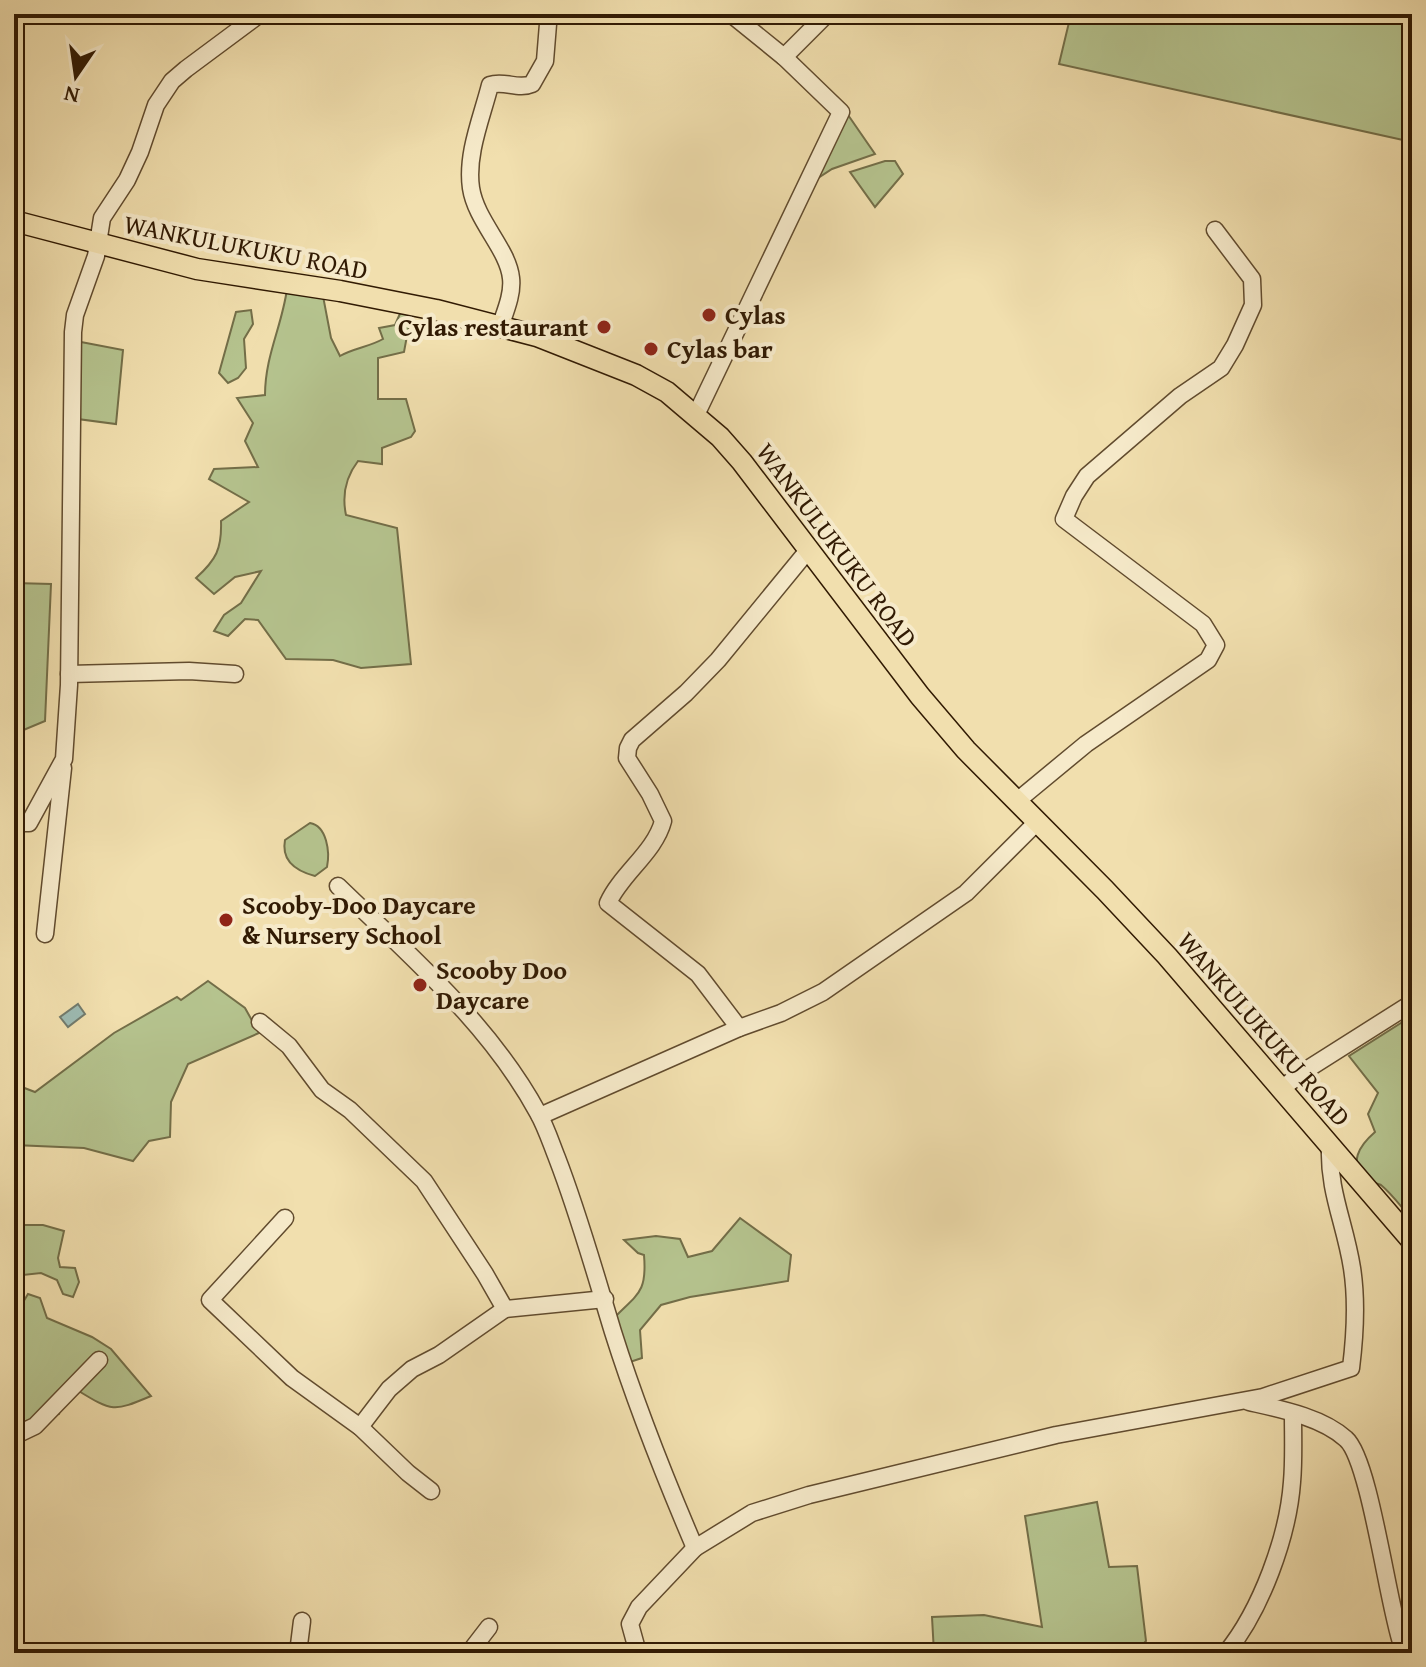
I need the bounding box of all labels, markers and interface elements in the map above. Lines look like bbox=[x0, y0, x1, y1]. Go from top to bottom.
north arrow bbox=[36, 36, 116, 116]
text: N bbox=[60, 78, 82, 113]
street label: WANKULUKUKU ROAD bbox=[121, 204, 371, 289]
place label: Cylas bbox=[725, 295, 786, 334]
marker: Cylas bbox=[700, 306, 718, 324]
place label: Cylas restaurant bbox=[398, 307, 588, 346]
marker: Cylas restaurant bbox=[595, 318, 613, 336]
place label: Cylas bar bbox=[667, 329, 773, 368]
marker: Cylas bar bbox=[642, 340, 660, 358]
street label: WANKULUKUKU ROAD bbox=[747, 434, 927, 655]
place label: Scooby-Doo Daycare & Nursery School bbox=[242, 885, 476, 954]
marker: Scooby-Doo Daycare & Nursery School bbox=[217, 911, 235, 929]
street label: WANKULUKUKU ROAD bbox=[1168, 922, 1360, 1135]
place label: Scooby Doo Daycare bbox=[436, 950, 567, 1019]
marker: Scooby Doo Daycare bbox=[411, 976, 429, 994]

